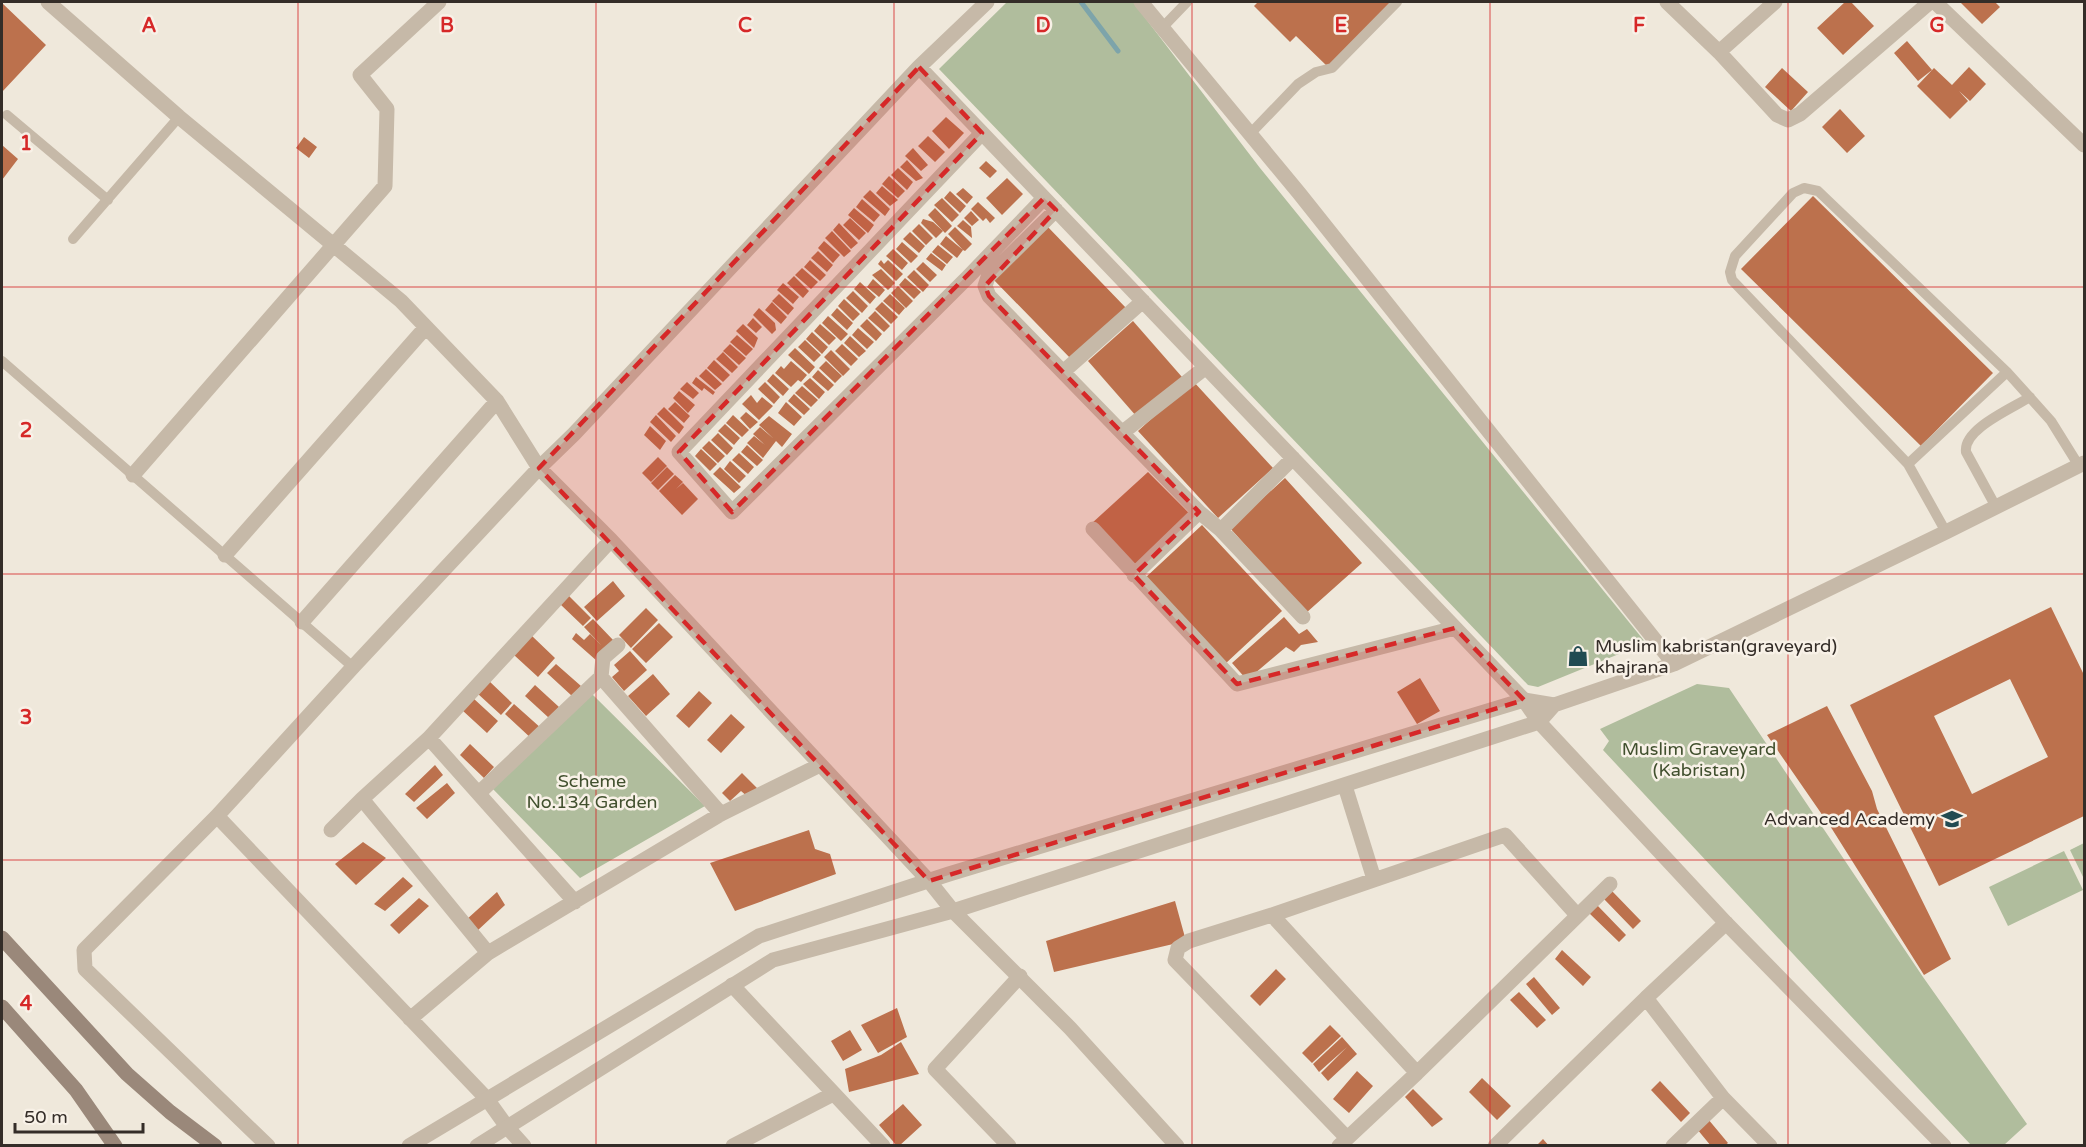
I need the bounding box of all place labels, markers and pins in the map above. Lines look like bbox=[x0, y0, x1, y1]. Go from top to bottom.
place label: Muslim kabristan(graveyard) khajrana bbox=[1595, 635, 1837, 678]
shop icon: Muslim kabristan(graveyard) khajrana bbox=[1566, 644, 1590, 668]
school or university icon: Advanced Academy bbox=[1940, 807, 1964, 831]
place label: Advanced Academy bbox=[1764, 808, 1935, 830]

